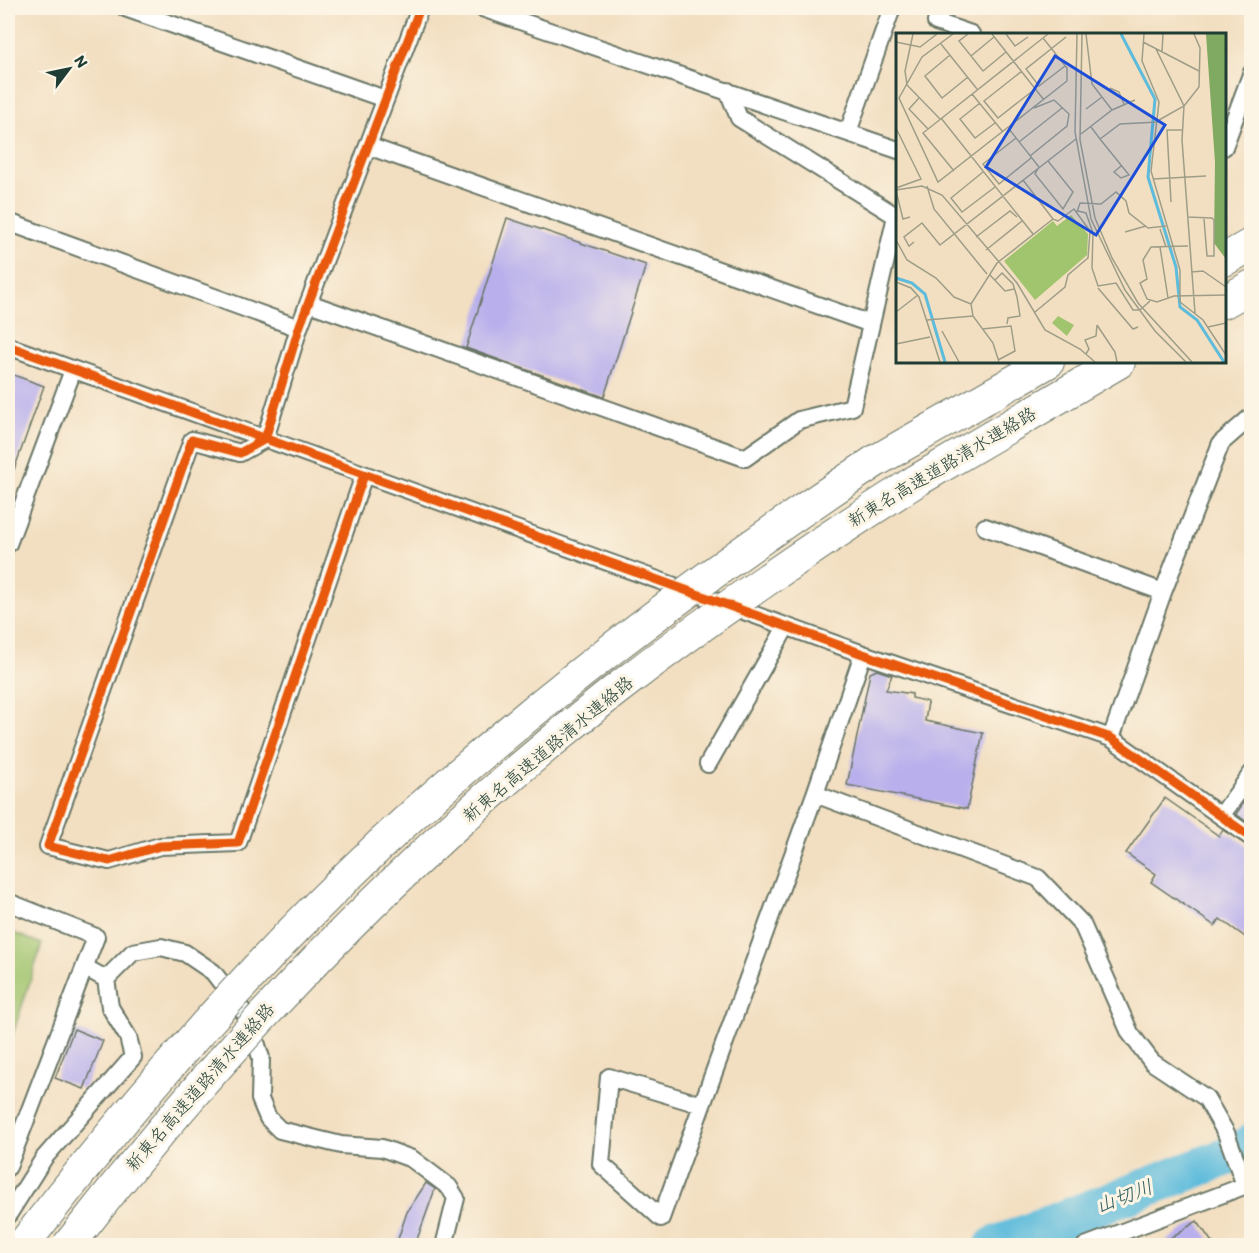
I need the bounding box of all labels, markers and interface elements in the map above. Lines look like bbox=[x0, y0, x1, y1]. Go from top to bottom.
inset map bbox=[896, 33, 1226, 363]
north arrow bbox=[39, 39, 99, 99]
text: N bbox=[70, 52, 92, 71]
street label: 新東名高速道路清水連絡路 bbox=[844, 402, 1040, 532]
street label: 新東名高速道路清水連絡路 bbox=[458, 671, 638, 827]
street label: 新東名高速道路清水連絡路 bbox=[121, 998, 279, 1176]
water label: 山切川 bbox=[1092, 1174, 1156, 1218]

